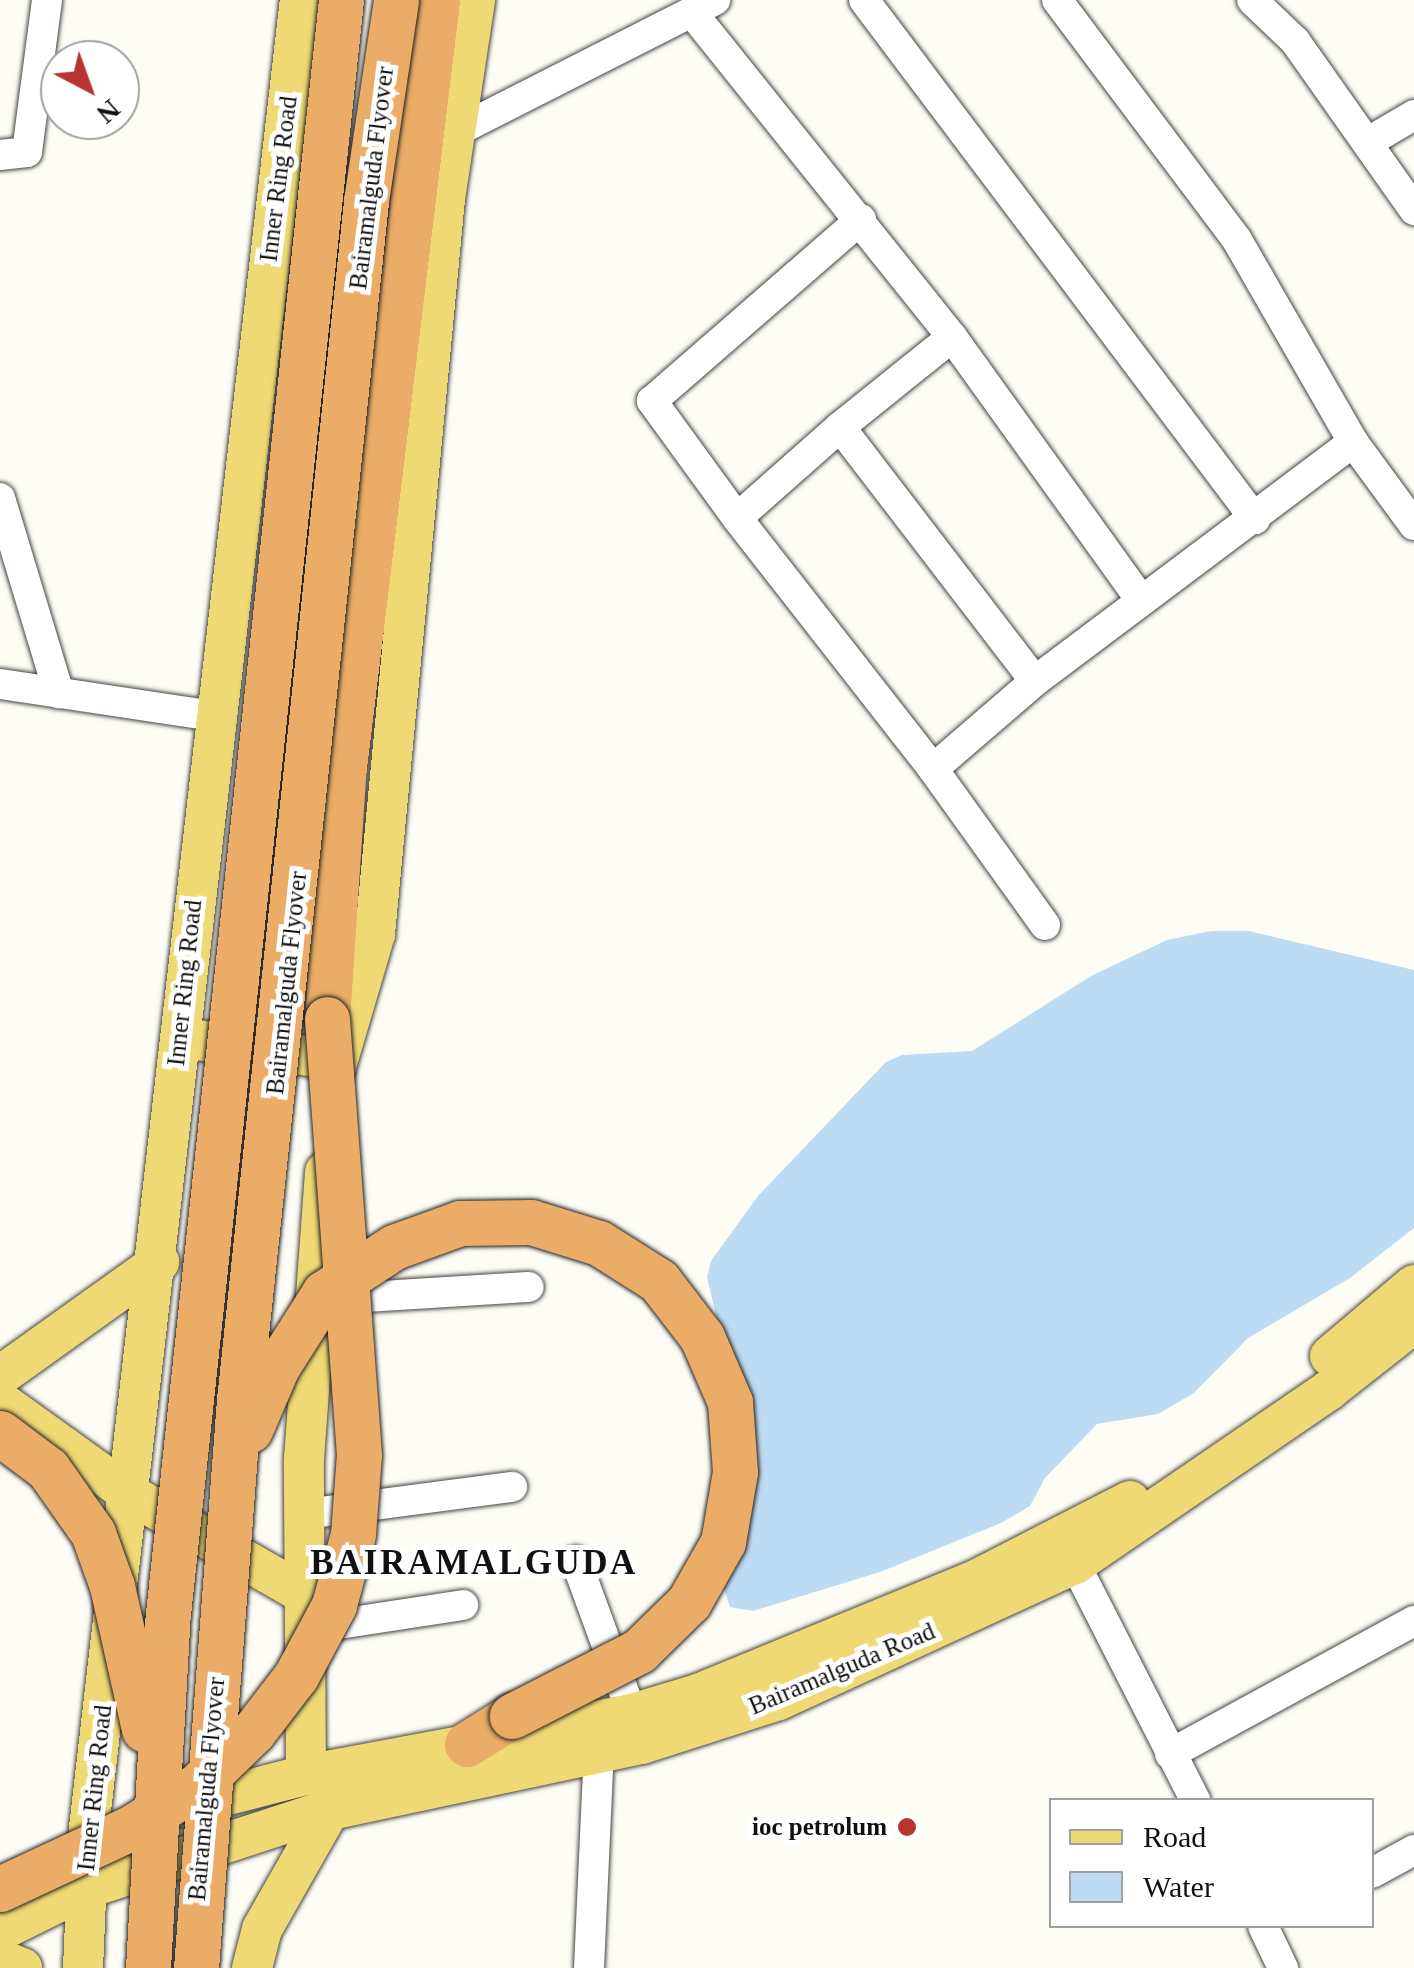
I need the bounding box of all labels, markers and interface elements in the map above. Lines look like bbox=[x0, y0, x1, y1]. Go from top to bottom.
north arrow bbox=[40, 40, 140, 140]
street label: Bairamalguda Flyover bbox=[343, 65, 401, 291]
text: N bbox=[91, 93, 127, 130]
street label: Inner Ring Road bbox=[254, 94, 304, 264]
street label: Bairamalguda Flyover bbox=[260, 870, 314, 1096]
street label: Inner Ring Road bbox=[161, 899, 209, 1067]
district label: BAIRAMALGUDA bbox=[310, 1542, 638, 1584]
street label: Bairamalguda Road bbox=[744, 1616, 940, 1722]
street label: Bairamalguda Flyover bbox=[182, 1676, 232, 1902]
street label: Inner Ring Road bbox=[71, 1704, 119, 1872]
legend bbox=[1049, 1798, 1374, 1928]
place label: ioc petrolum bbox=[752, 1812, 887, 1842]
marker: ioc petrolum bbox=[896, 1816, 918, 1838]
text: Road bbox=[1143, 1820, 1206, 1853]
text: Water bbox=[1143, 1870, 1214, 1903]

